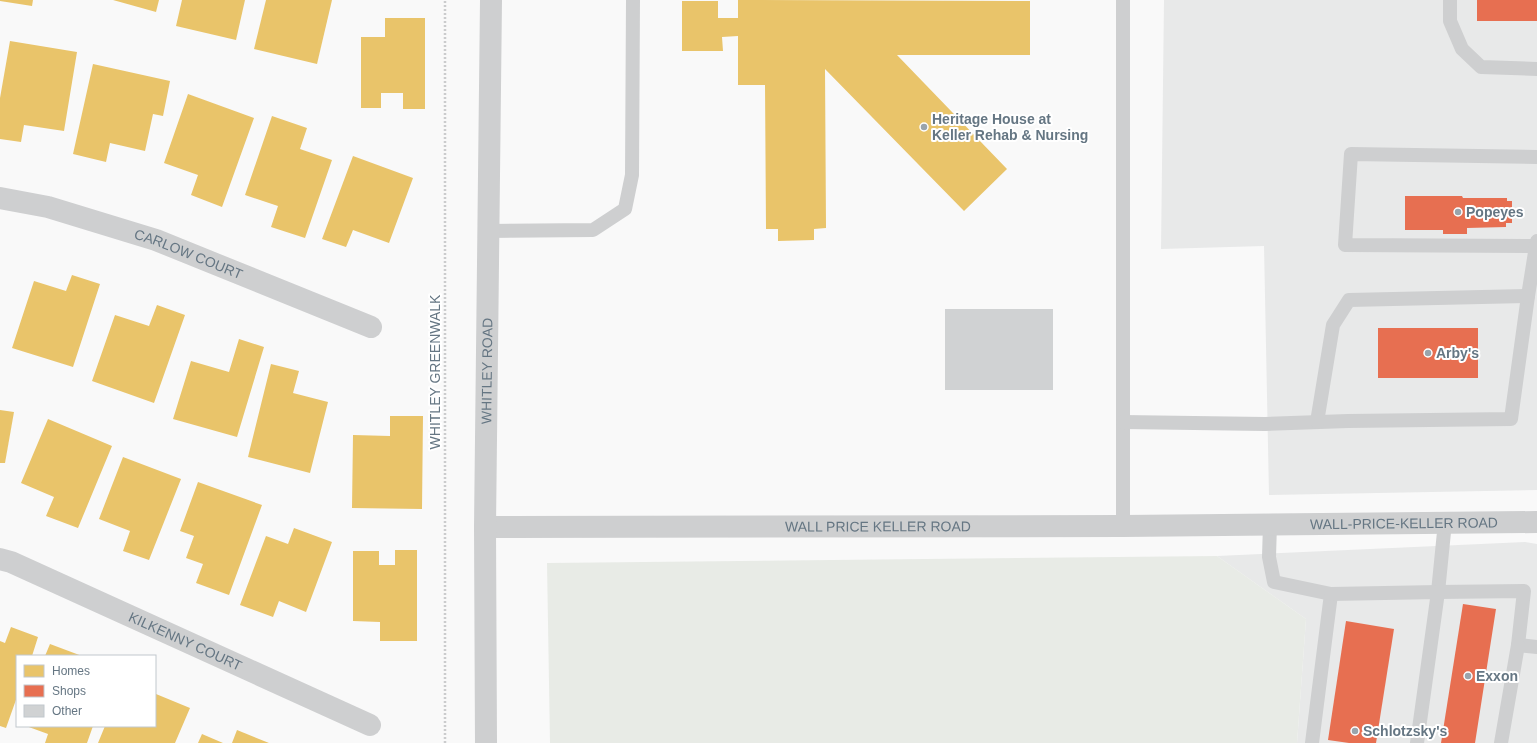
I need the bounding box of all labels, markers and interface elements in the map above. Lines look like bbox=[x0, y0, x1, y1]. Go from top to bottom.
place label: Heritage House at Keller Rehab & Nursing bbox=[932, 111, 1088, 143]
marker: Heritage House at Keller Rehab & Nursing bbox=[919, 122, 929, 132]
place label: Popeyes bbox=[1466, 204, 1524, 220]
marker: Popeyes bbox=[1453, 207, 1463, 217]
street label: CARLOW COURT bbox=[132, 226, 245, 282]
street label: WHITLEY GREENWALK bbox=[427, 294, 443, 449]
street label: WHITLEY ROAD bbox=[478, 318, 495, 424]
place label: Arby's bbox=[1436, 345, 1479, 361]
marker: Arby's bbox=[1423, 348, 1433, 358]
street label: WALL-PRICE-KELLER ROAD bbox=[1310, 514, 1498, 532]
street label: WALL PRICE KELLER ROAD bbox=[785, 518, 971, 535]
street label: KILKENNY COURT bbox=[126, 609, 245, 674]
legend bbox=[16, 655, 156, 727]
text: Homes bbox=[52, 664, 90, 678]
place label: Exxon bbox=[1476, 668, 1518, 684]
marker: Exxon bbox=[1463, 671, 1473, 681]
text: Shops bbox=[52, 684, 86, 698]
text: Other bbox=[52, 704, 82, 718]
place label: Schlotzsky's bbox=[1363, 723, 1447, 739]
marker: Schlotzsky's bbox=[1350, 726, 1360, 736]

